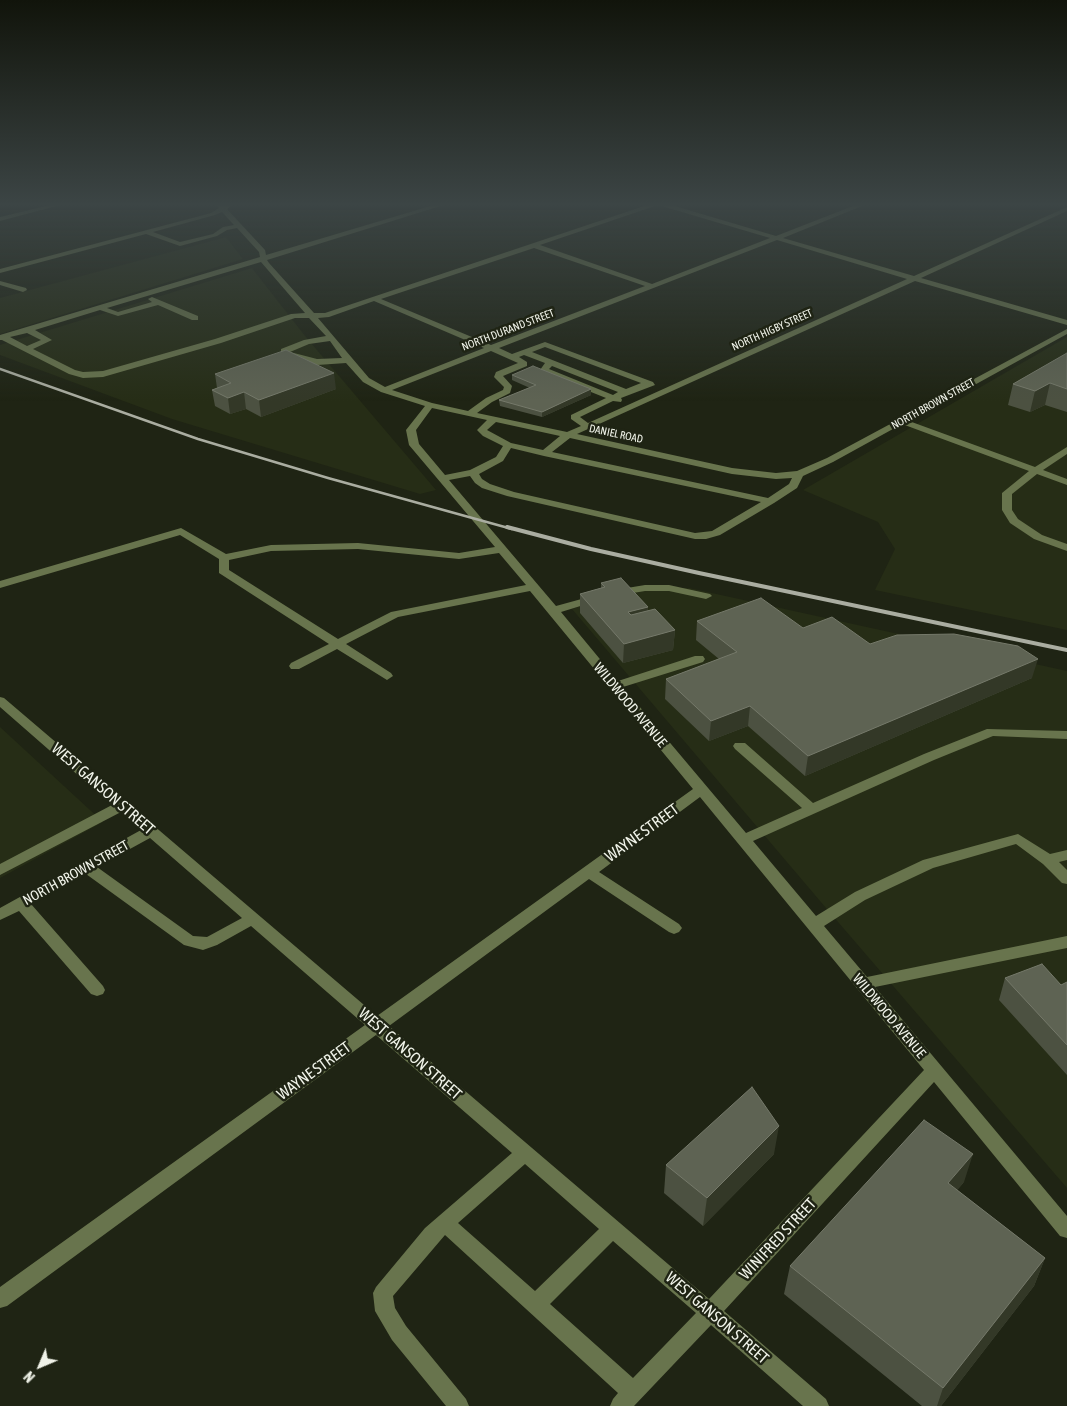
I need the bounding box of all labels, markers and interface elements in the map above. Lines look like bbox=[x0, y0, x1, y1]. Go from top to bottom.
street label: NORTH DURAND STREET bbox=[460, 306, 556, 354]
street label: NORTH HIGBY STREET bbox=[730, 306, 814, 354]
street label: NORTH BROWN STREET bbox=[889, 376, 977, 432]
street label: DANIEL ROAD bbox=[588, 422, 644, 446]
street label: WILDWOOD AVENUE bbox=[590, 659, 670, 751]
street label: WEST GANSON STREET bbox=[48, 739, 158, 839]
street label: WAYNE STREET bbox=[601, 800, 683, 866]
street label: NORTH BROWN STREET bbox=[20, 837, 132, 909]
street label: WILDWOOD AVENUE bbox=[849, 970, 929, 1062]
street label: WEST GANSON STREET bbox=[355, 1004, 465, 1104]
street label: WAYNE STREET bbox=[273, 1038, 355, 1104]
street label: WINIFRED STREET bbox=[736, 1194, 820, 1284]
street label: WEST GANSON STREET bbox=[662, 1268, 772, 1368]
north arrow bbox=[15, 1341, 65, 1391]
text: N bbox=[21, 1368, 38, 1385]

